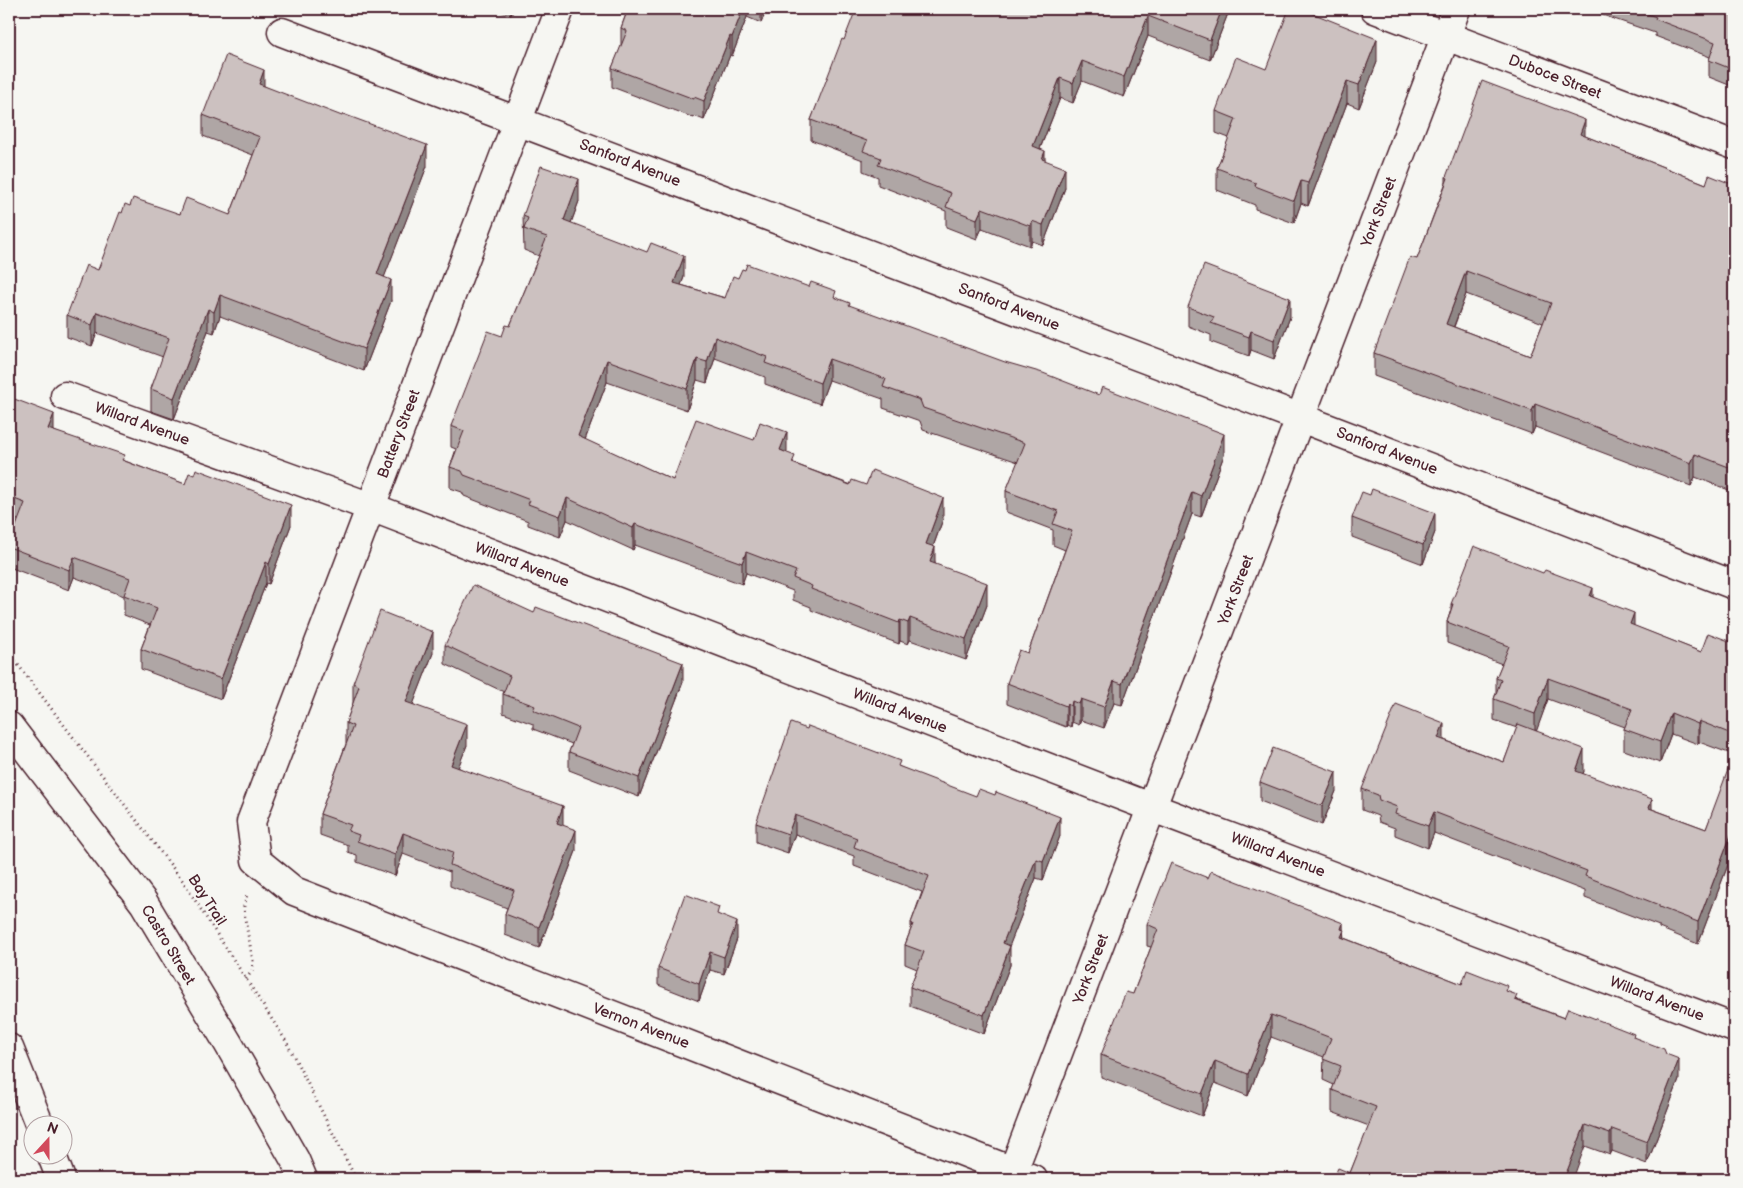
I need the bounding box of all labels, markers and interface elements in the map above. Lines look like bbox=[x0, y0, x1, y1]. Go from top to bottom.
street label: Duboce Street bbox=[1506, 51, 1605, 104]
street label: Sanford Avenue bbox=[577, 135, 683, 191]
street label: York Street bbox=[1357, 174, 1401, 251]
street label: Sanford Avenue bbox=[956, 279, 1062, 335]
street label: Battery Street bbox=[373, 387, 425, 481]
street label: Willard Avenue bbox=[92, 398, 192, 450]
street label: Sanford Avenue bbox=[1334, 423, 1440, 479]
street label: Willard Avenue bbox=[472, 538, 572, 592]
street label: York Street bbox=[1214, 552, 1258, 629]
street label: Willard Avenue bbox=[850, 684, 950, 738]
street label: Willard Avenue bbox=[1228, 828, 1328, 882]
street label: Bay Trail bbox=[184, 871, 230, 929]
street label: Castro Street bbox=[137, 902, 199, 989]
street label: York Street bbox=[1069, 931, 1113, 1008]
street label: Willard Avenue bbox=[1607, 972, 1707, 1026]
street label: Vernon Avenue bbox=[590, 999, 692, 1053]
north arrow bbox=[22, 1116, 72, 1166]
text: N bbox=[45, 1119, 60, 1138]

